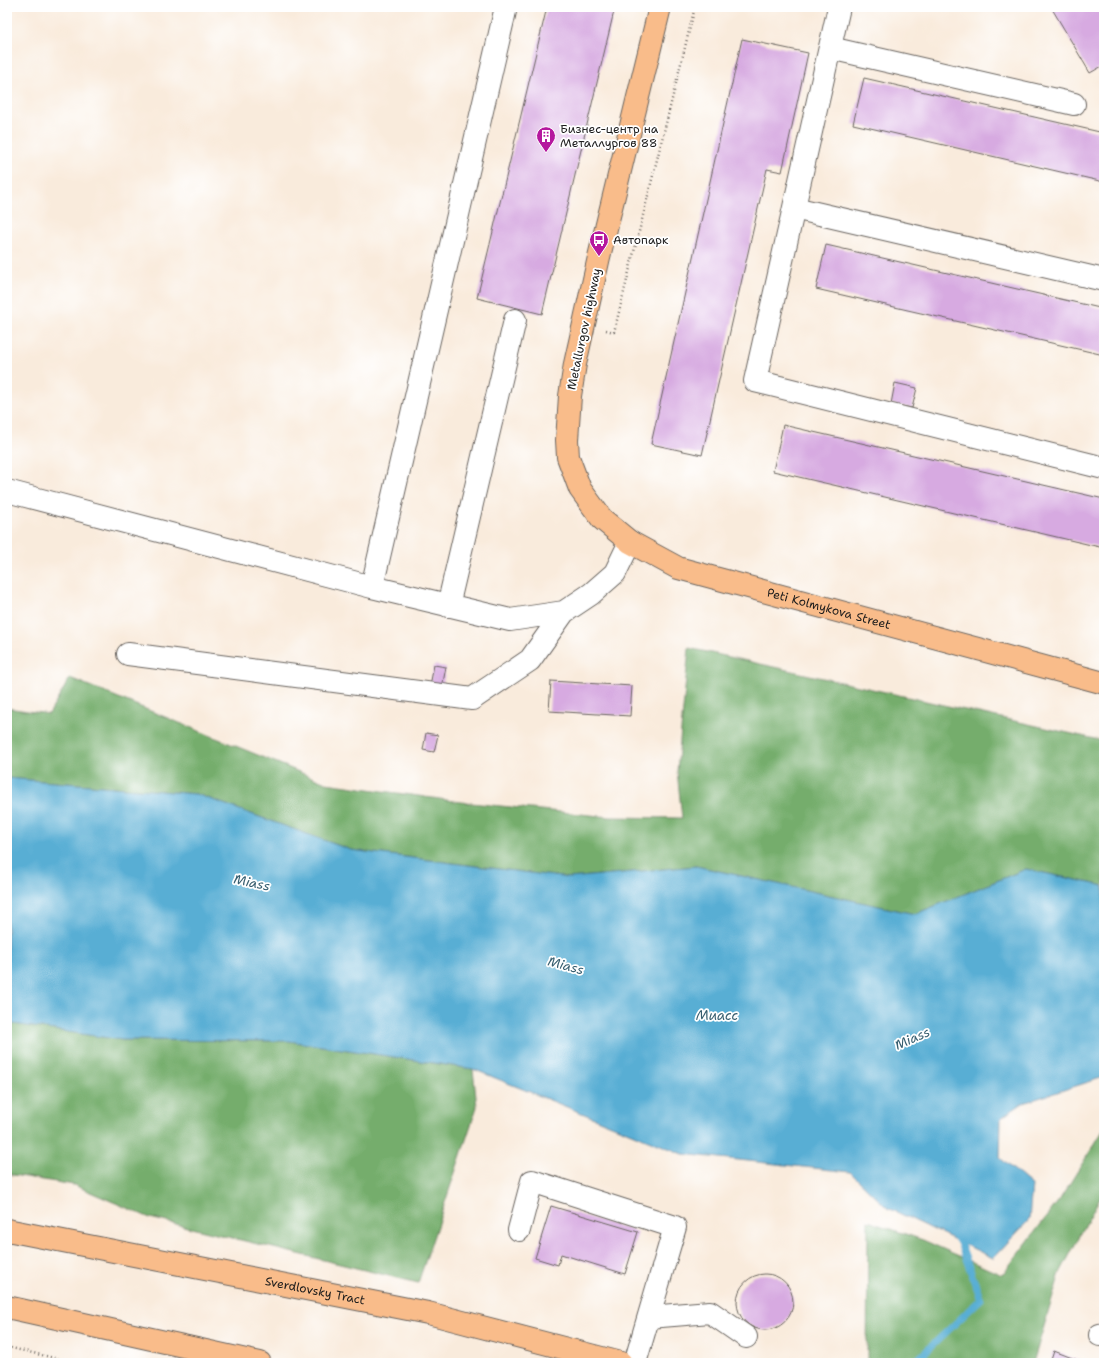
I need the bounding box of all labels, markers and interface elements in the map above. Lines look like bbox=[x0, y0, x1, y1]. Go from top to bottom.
place label: Бизнес-центр на Металлургов 88 bbox=[560, 121, 659, 151]
building icon: Бизнес-центр на Металлургов 88 bbox=[535, 125, 557, 153]
bus stop icon: Автопарк bbox=[588, 229, 610, 257]
place label: Автопарк bbox=[613, 232, 669, 248]
street label: Metallurgov highway bbox=[563, 267, 605, 391]
street label: Peti Kolmykova Street bbox=[765, 584, 892, 633]
water label: Miass bbox=[232, 870, 272, 895]
water label: Miass bbox=[546, 953, 586, 978]
water label: Миасс bbox=[696, 1007, 738, 1024]
water label: Miass bbox=[892, 1023, 932, 1054]
street label: Sverdlovsky Tract bbox=[264, 1273, 366, 1308]

